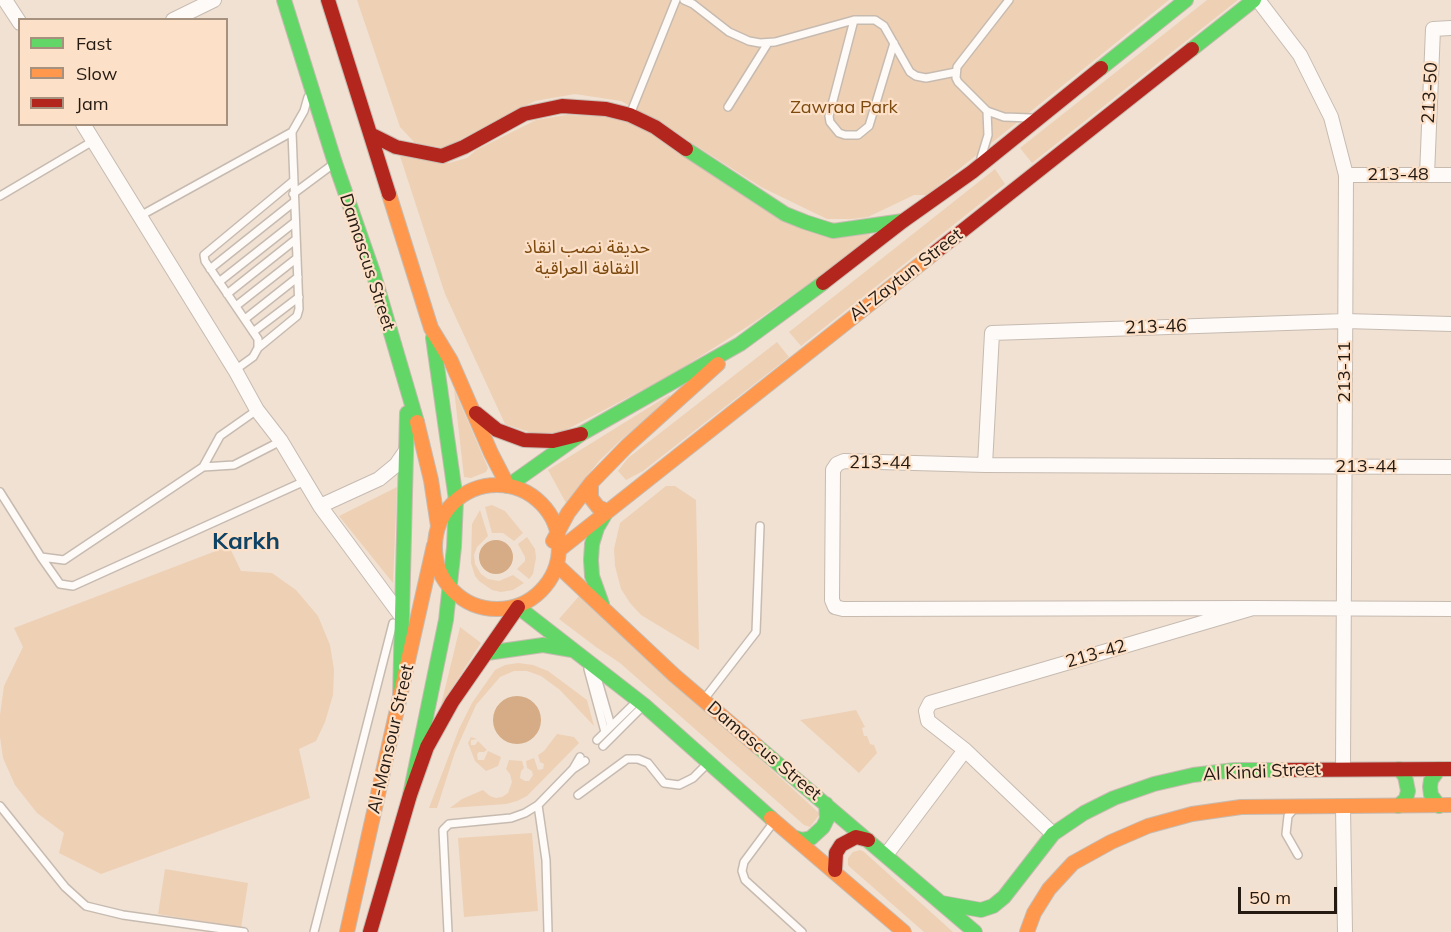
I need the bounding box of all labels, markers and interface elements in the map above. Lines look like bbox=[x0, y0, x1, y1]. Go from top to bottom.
legend bbox=[18, 18, 228, 126]
text: Fast bbox=[76, 32, 112, 55]
text: Slow bbox=[76, 62, 117, 85]
street label: 213-50 bbox=[1418, 62, 1442, 124]
text: Jam bbox=[76, 92, 109, 115]
park label: Zawraa Park bbox=[790, 97, 898, 119]
street label: 213-48 bbox=[1367, 164, 1429, 186]
street label: Damascus Street bbox=[335, 191, 399, 333]
street label: Al-Zaytun Street bbox=[845, 224, 967, 326]
park label: حديقة نصب انقاذ الثقافة العراقية bbox=[524, 237, 650, 280]
street label: 213-46 bbox=[1125, 315, 1187, 339]
street label: 213-11 bbox=[1334, 341, 1356, 403]
street label: 213-44 bbox=[849, 452, 911, 474]
street label: 213-44 bbox=[1335, 456, 1397, 478]
district label: Karkh bbox=[212, 528, 280, 556]
street label: 213-42 bbox=[1063, 635, 1129, 673]
street label: Al-Mansour Street bbox=[363, 662, 419, 816]
street label: Damascus Street bbox=[702, 697, 826, 805]
street label: Al Kindi Street bbox=[1203, 758, 1321, 786]
scale bar bbox=[1241, 875, 1340, 913]
text: 50 m bbox=[1249, 886, 1291, 909]

